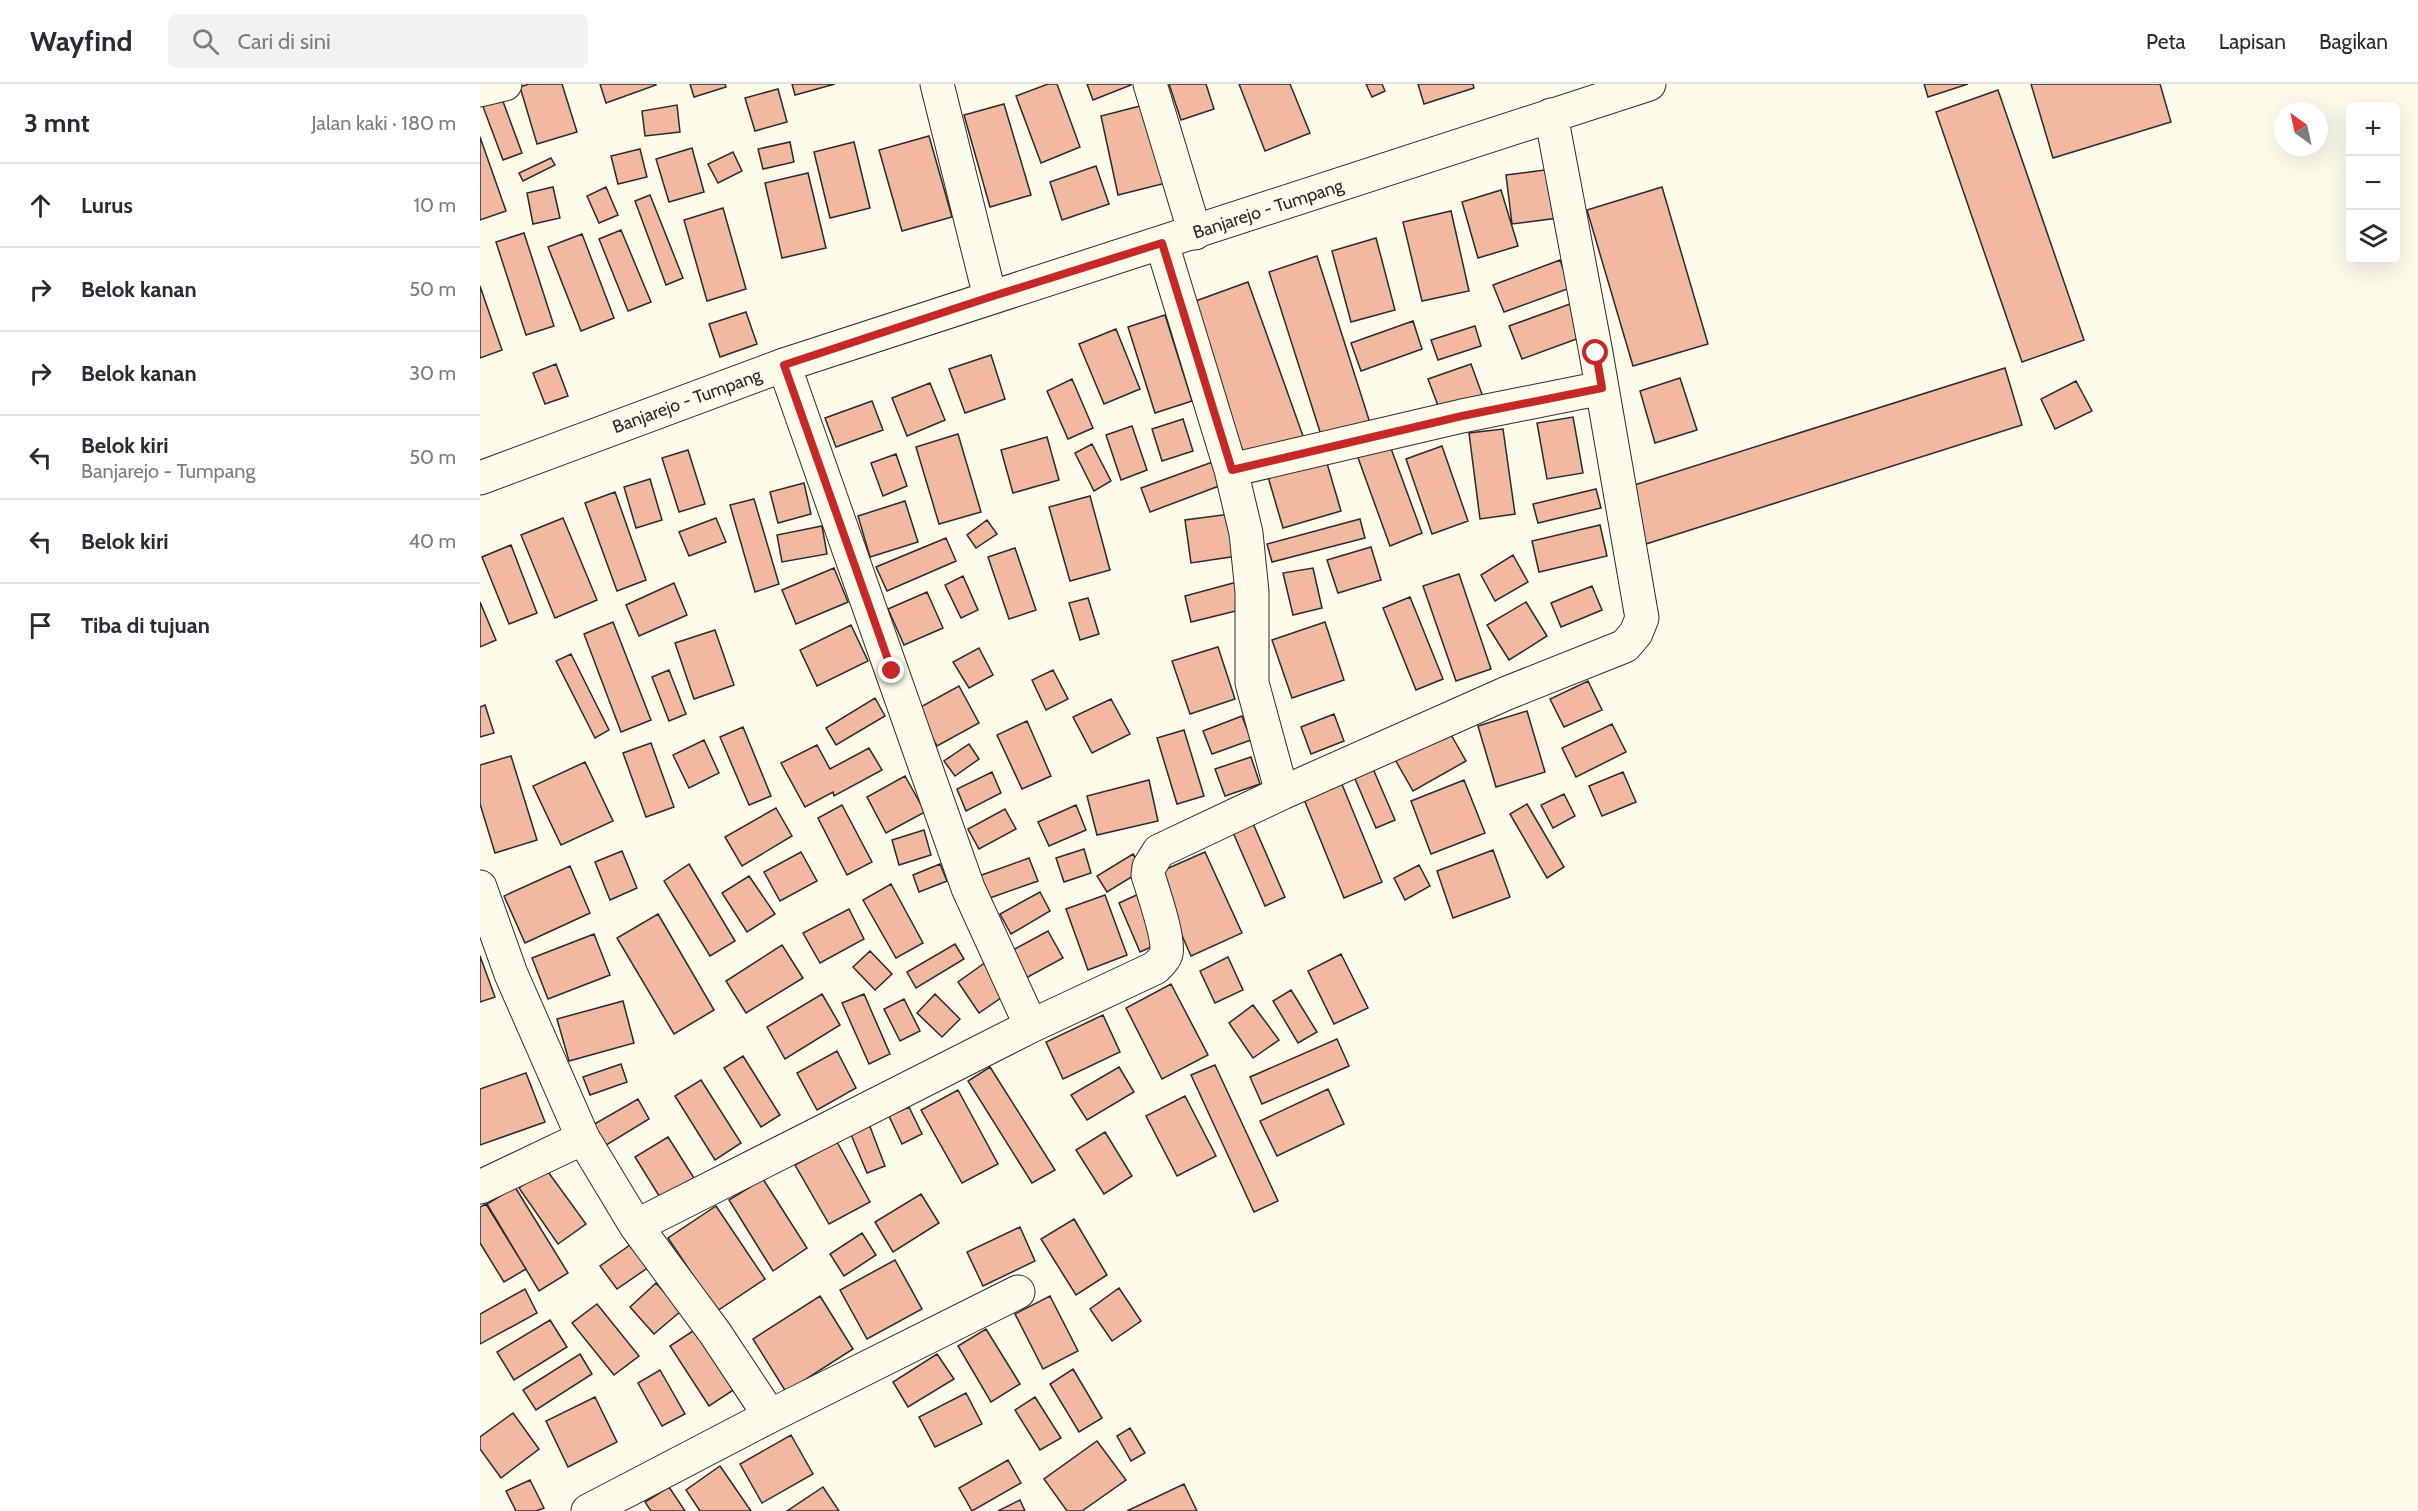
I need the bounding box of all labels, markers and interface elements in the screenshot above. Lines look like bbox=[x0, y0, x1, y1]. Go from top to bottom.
search box bbox=[168, 14, 588, 68]
text: Wayfind bbox=[30, 24, 132, 58]
icon: search bbox=[189, 25, 222, 58]
text: Cari di sini bbox=[237, 28, 331, 55]
text: Peta bbox=[2146, 29, 2186, 54]
text: Lapisan bbox=[2219, 29, 2286, 54]
text: Bagikan bbox=[2319, 29, 2388, 54]
north arrow bbox=[2274, 102, 2328, 156]
map controls bbox=[2346, 102, 2400, 264]
button: + bbox=[2346, 102, 2400, 156]
text: 3 mnt bbox=[24, 107, 90, 139]
text: Jalan kaki · 180 m bbox=[311, 111, 456, 135]
button: − bbox=[2346, 156, 2400, 210]
street label: Banjarejo - Tumpang bbox=[1190, 174, 1347, 244]
icon: ahead bbox=[24, 189, 57, 222]
text: Lurus bbox=[81, 192, 133, 219]
text: 10 m bbox=[413, 193, 456, 217]
button: layers bbox=[2346, 210, 2400, 264]
icon: right bbox=[24, 273, 57, 306]
text: Belok kanan bbox=[81, 276, 197, 303]
text: 50 m bbox=[409, 277, 456, 301]
route start bbox=[1582, 339, 1608, 365]
icon: right bbox=[24, 357, 57, 390]
text: Belok kanan bbox=[81, 360, 197, 387]
text: 30 m bbox=[409, 361, 456, 385]
street label: Banjarejo - Tumpang bbox=[609, 363, 765, 438]
text: Belok kiri bbox=[81, 432, 168, 459]
icon: left bbox=[24, 441, 57, 474]
text: 50 m bbox=[409, 445, 456, 469]
text: Banjarejo - Tumpang bbox=[81, 459, 255, 483]
icon: left bbox=[24, 525, 57, 558]
text: Belok kiri bbox=[81, 528, 168, 555]
text: 40 m bbox=[408, 529, 456, 553]
icon: arrive bbox=[24, 609, 57, 642]
text: Tiba di tujuan bbox=[81, 612, 210, 639]
route end bbox=[878, 657, 904, 683]

